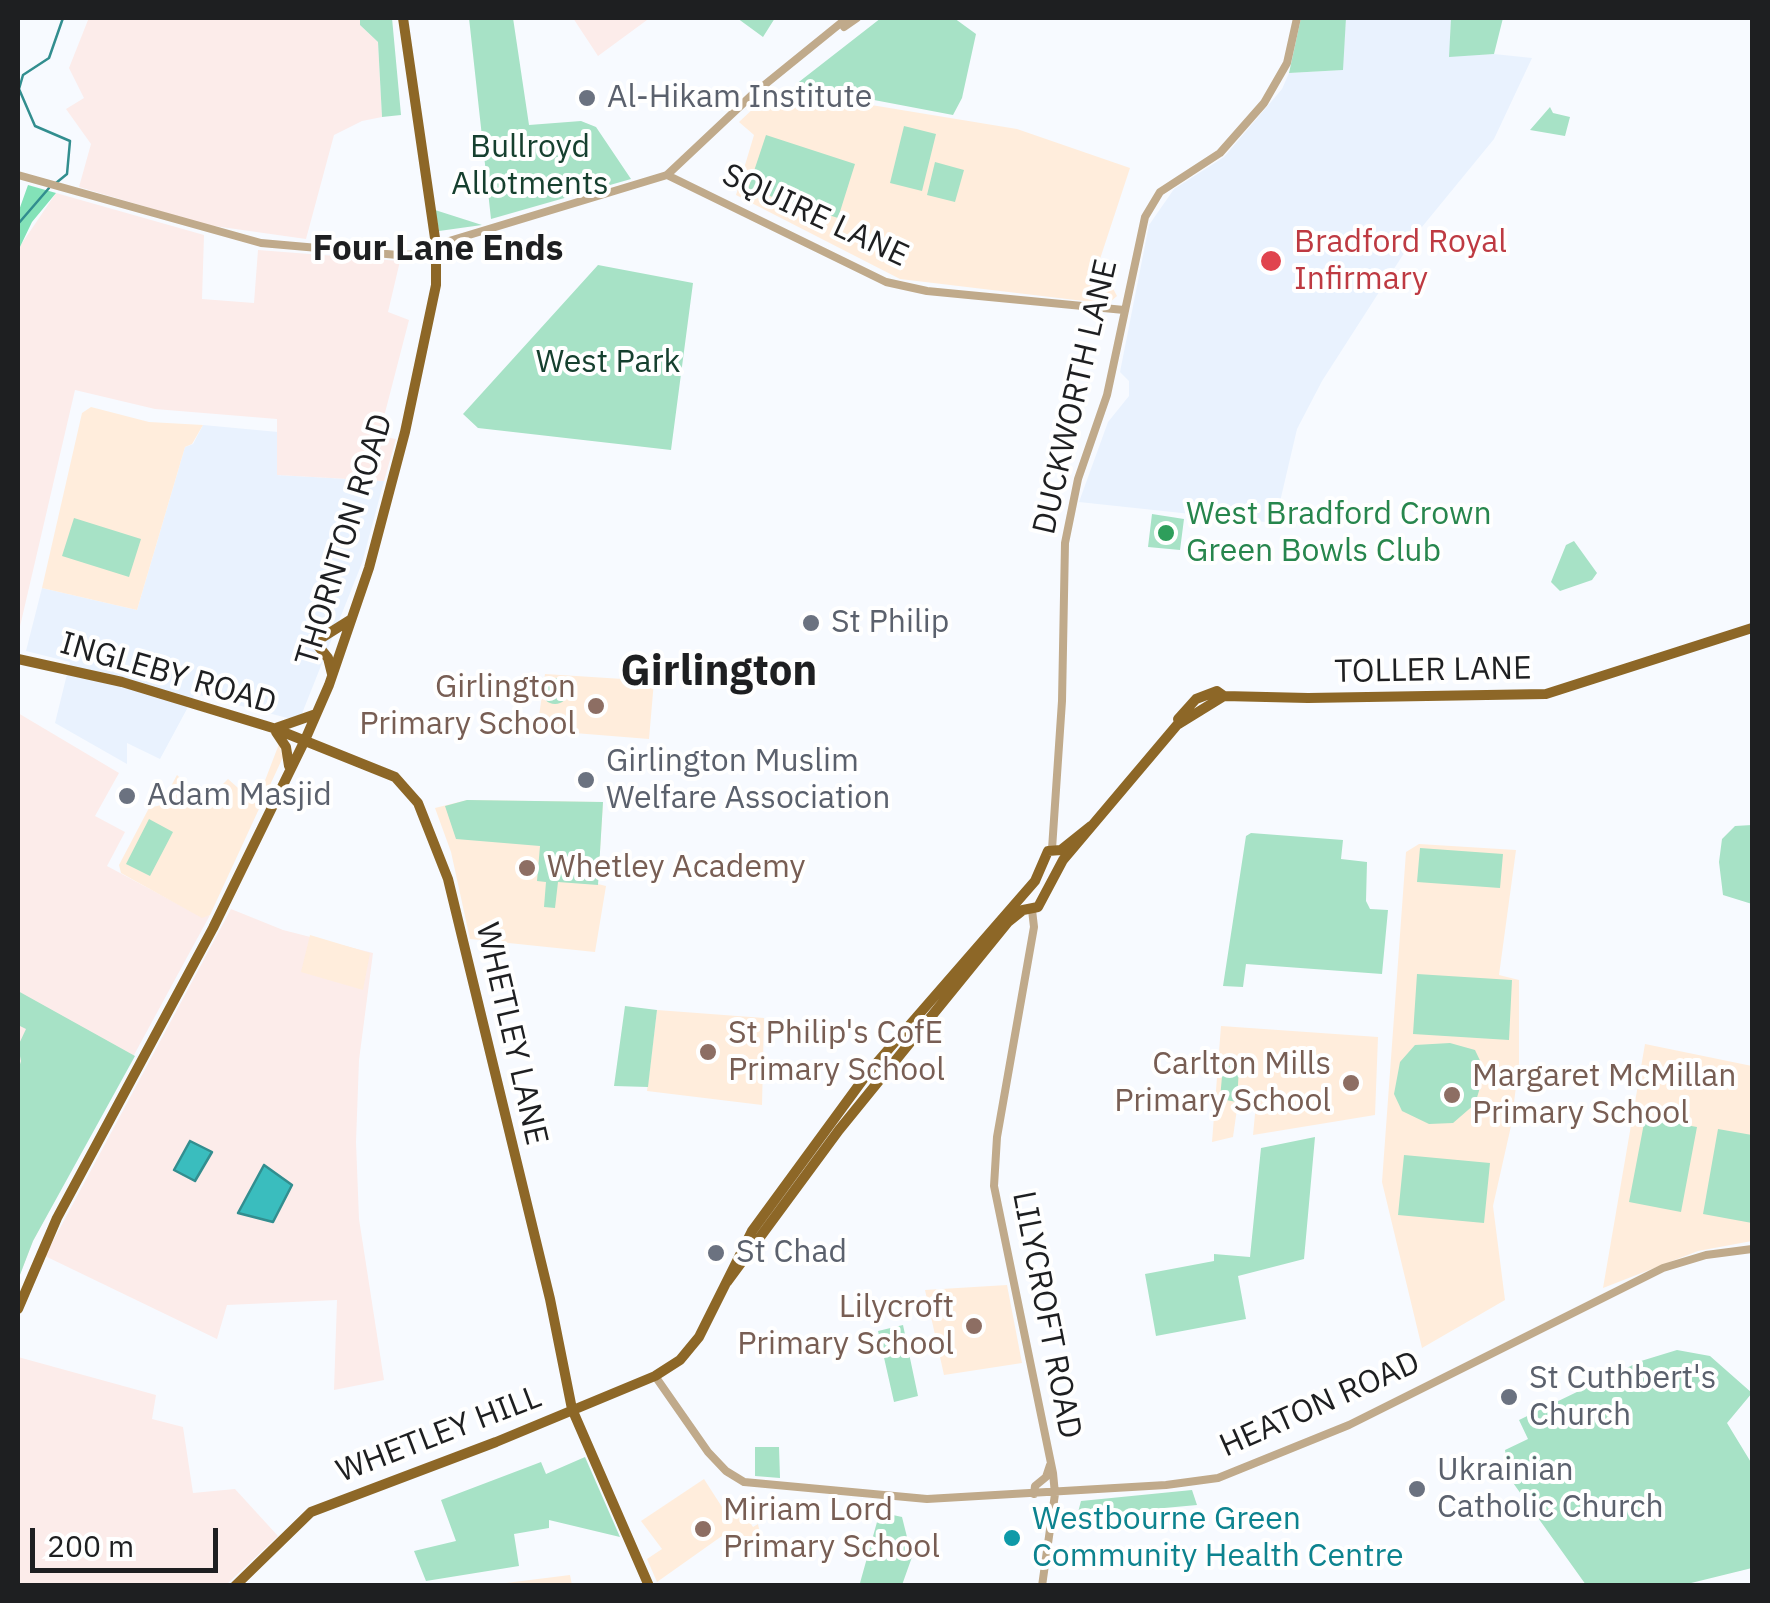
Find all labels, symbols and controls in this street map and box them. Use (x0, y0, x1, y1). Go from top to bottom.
place label: Al-Hikam Institute (607, 79, 872, 117)
marker: Al-Hikam Institute (576, 87, 598, 109)
park label: Bullroyd Allotments (451, 129, 609, 204)
street label: SQUIRE LANE (716, 156, 914, 276)
place label: Bradford Royal Infirmary (1294, 224, 1507, 299)
district label: Four Lane Ends (313, 229, 563, 271)
marker: Bradford Royal Infirmary (1258, 248, 1284, 274)
street label: DUCKWORTH LANE (1026, 256, 1126, 538)
park label: West Park (536, 344, 680, 382)
street label: THORNTON ROAD (288, 409, 402, 671)
place label: West Bradford Crown Green Bowls Club (1186, 496, 1492, 571)
marker: West Bradford Crown Green Bowls Club (1155, 522, 1177, 544)
place label: St Philip (831, 604, 949, 642)
marker: St Philip (800, 612, 822, 634)
street label: INGLEBY ROAD (55, 625, 281, 723)
district label: Girlington (621, 648, 817, 698)
street label: TOLLER LANE (1334, 650, 1532, 692)
place label: Girlington Primary School (359, 669, 576, 744)
marker: Girlington Primary School (585, 695, 607, 717)
place label: Girlington Muslim Welfare Association (606, 743, 890, 818)
marker: Girlington Muslim Welfare Association (575, 769, 597, 791)
place label: Adam Masjid (147, 777, 332, 815)
marker: Adam Masjid (116, 785, 138, 807)
place label: Whetley Academy (547, 849, 806, 887)
marker: Whetley Academy (516, 857, 538, 879)
street label: WHETLEY LANE (467, 919, 555, 1149)
place label: St Philip's CofE Primary School (728, 1015, 945, 1090)
marker: St Philip's CofE Primary School (697, 1041, 719, 1063)
place label: Carlton Mills Primary School (1114, 1046, 1331, 1121)
place label: Margaret McMillan Primary School (1472, 1058, 1736, 1133)
marker: Carlton Mills Primary School (1340, 1072, 1362, 1094)
marker: Margaret McMillan Primary School (1441, 1084, 1463, 1106)
street label: LILYCROFT ROAD (1003, 1188, 1089, 1442)
place label: St Chad (736, 1234, 847, 1272)
marker: St Chad (705, 1242, 727, 1264)
place label: Lilycroft Primary School (737, 1289, 954, 1364)
marker: Lilycroft Primary School (963, 1315, 985, 1337)
street label: HEATON ROAD (1214, 1344, 1426, 1466)
place label: St Cuthbert's Church (1529, 1360, 1716, 1435)
street label: WHETLEY HILL (331, 1378, 547, 1492)
marker: St Cuthbert's Church (1498, 1386, 1520, 1408)
place label: Ukrainian Catholic Church (1437, 1452, 1664, 1527)
marker: Ukrainian Catholic Church (1406, 1478, 1428, 1500)
place label: Miriam Lord Primary School (723, 1492, 940, 1567)
place label: Westbourne Green Community Health Centre (1032, 1501, 1404, 1576)
scale bar (35, 1508, 222, 1570)
marker: Miriam Lord Primary School (692, 1518, 714, 1540)
text: 200 m (47, 1526, 134, 1565)
marker: Westbourne Green Community Health Centre (1001, 1527, 1023, 1549)

